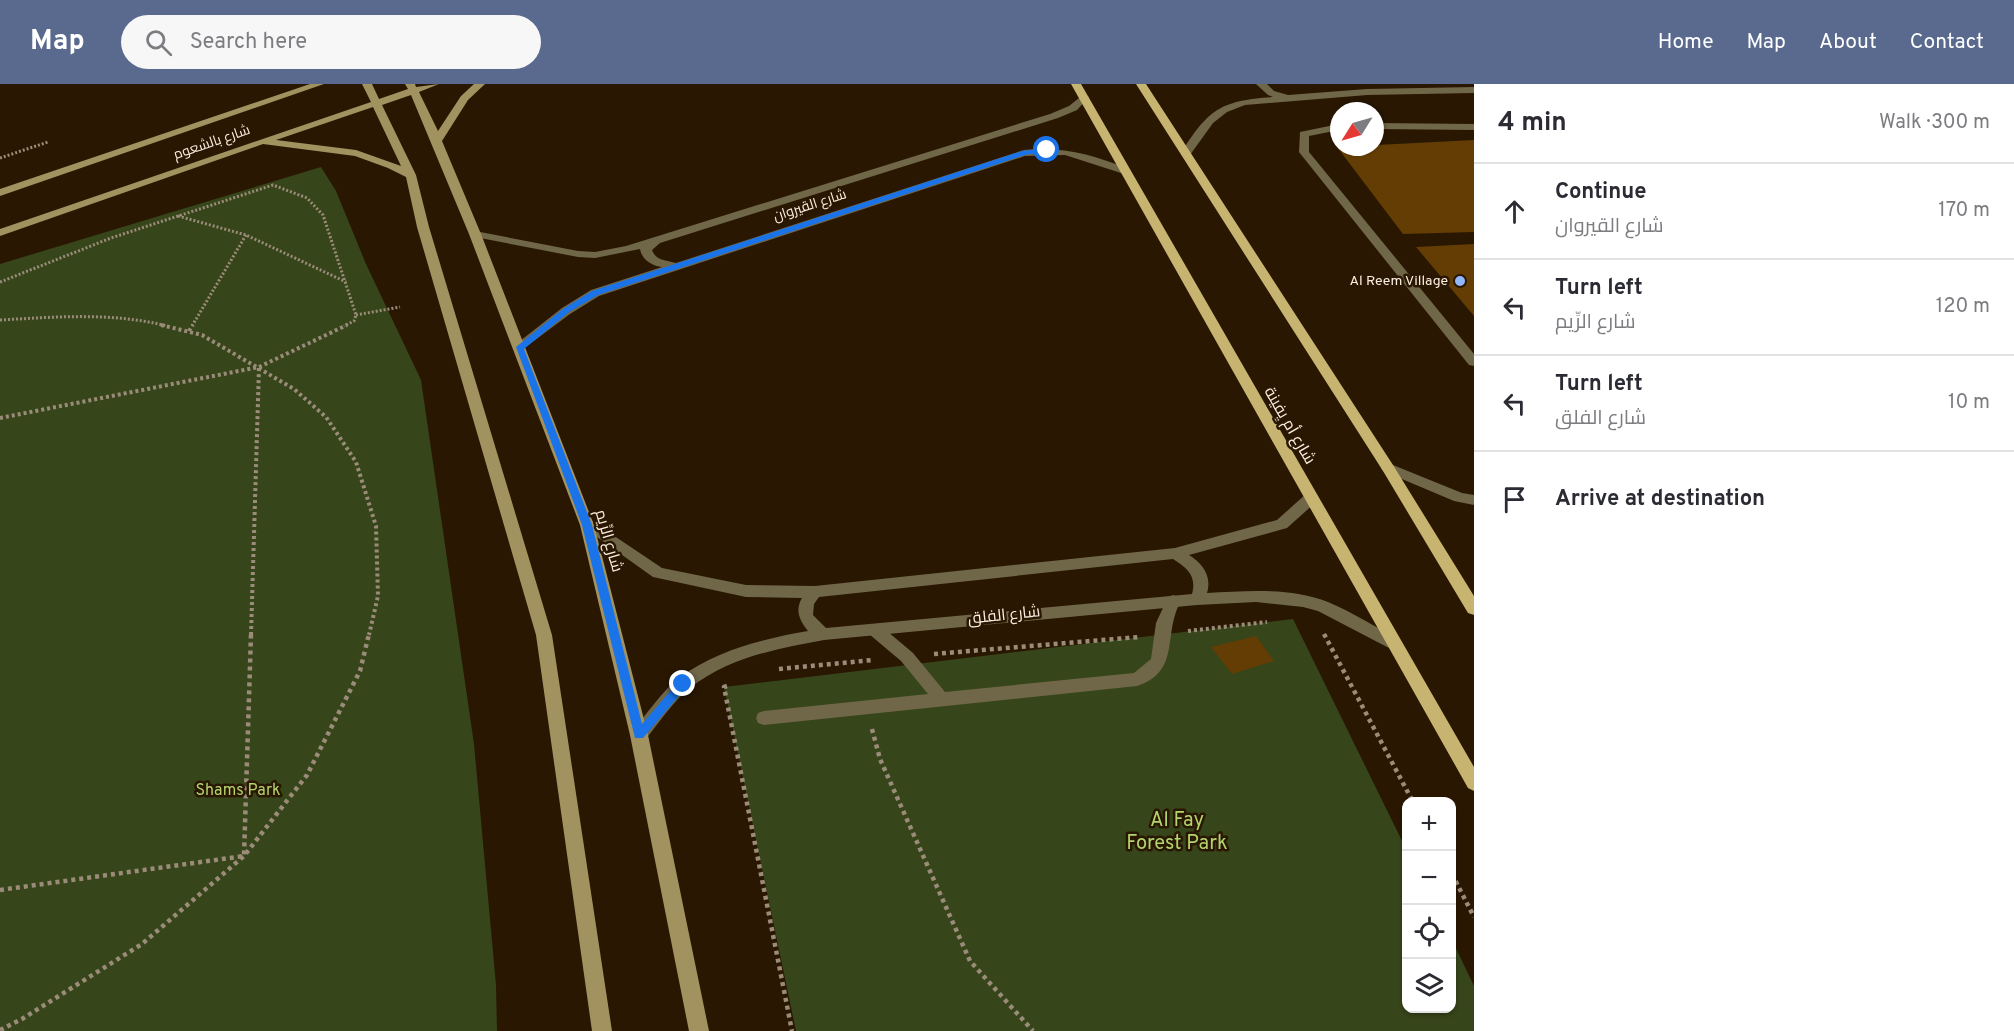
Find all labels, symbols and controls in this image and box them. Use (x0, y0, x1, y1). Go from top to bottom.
search box (121, 15, 541, 69)
text: Map (30, 24, 85, 60)
icon: search (142, 26, 175, 59)
text: Search here (190, 29, 307, 56)
text: Home (1658, 29, 1714, 56)
text: Map (1747, 29, 1786, 56)
text: About (1819, 29, 1877, 56)
text: Contact (1910, 29, 1984, 56)
north arrow (1330, 102, 1384, 156)
text: 4 min (1498, 107, 1567, 140)
text: Walk · 300 m (1879, 110, 1990, 136)
street label: شارع بالشعوم (171, 122, 253, 164)
route start (1033, 136, 1059, 162)
text: Continue (1555, 179, 1646, 206)
street label: شارع القيروان (771, 186, 849, 226)
icon: ahead (1498, 195, 1531, 228)
text: 170 m (1938, 198, 1990, 224)
text: شارع القيروان (1555, 214, 1664, 240)
place label: Al Reem Village (1350, 273, 1448, 290)
marker: Al Reem Village (1453, 274, 1467, 288)
text: Turn left (1555, 275, 1643, 302)
icon: left (1498, 291, 1531, 324)
text: 120 m (1936, 294, 1990, 320)
text: شارع الرِّيم (1555, 310, 1635, 336)
text: Turn left (1555, 371, 1643, 398)
street label: شارع أم يِفينة (1259, 383, 1320, 468)
icon: left (1498, 387, 1531, 420)
text: 10 m (1948, 390, 1990, 416)
text: شارع الفلق (1555, 406, 1646, 432)
icon: arrive (1498, 483, 1531, 516)
text: Arrive at destination (1555, 486, 1765, 513)
street label: شارع الرِّيم (590, 507, 626, 575)
street label: شارع الفلق (967, 602, 1041, 630)
route end (669, 670, 695, 696)
park label: Shams Park (195, 781, 281, 801)
map controls (1402, 797, 1456, 1013)
button: + (1402, 797, 1456, 851)
park label: Al Fay Forest Park (1126, 808, 1228, 857)
button: − (1402, 851, 1456, 905)
button: locate (1402, 905, 1456, 959)
button: layers (1402, 959, 1456, 1013)

